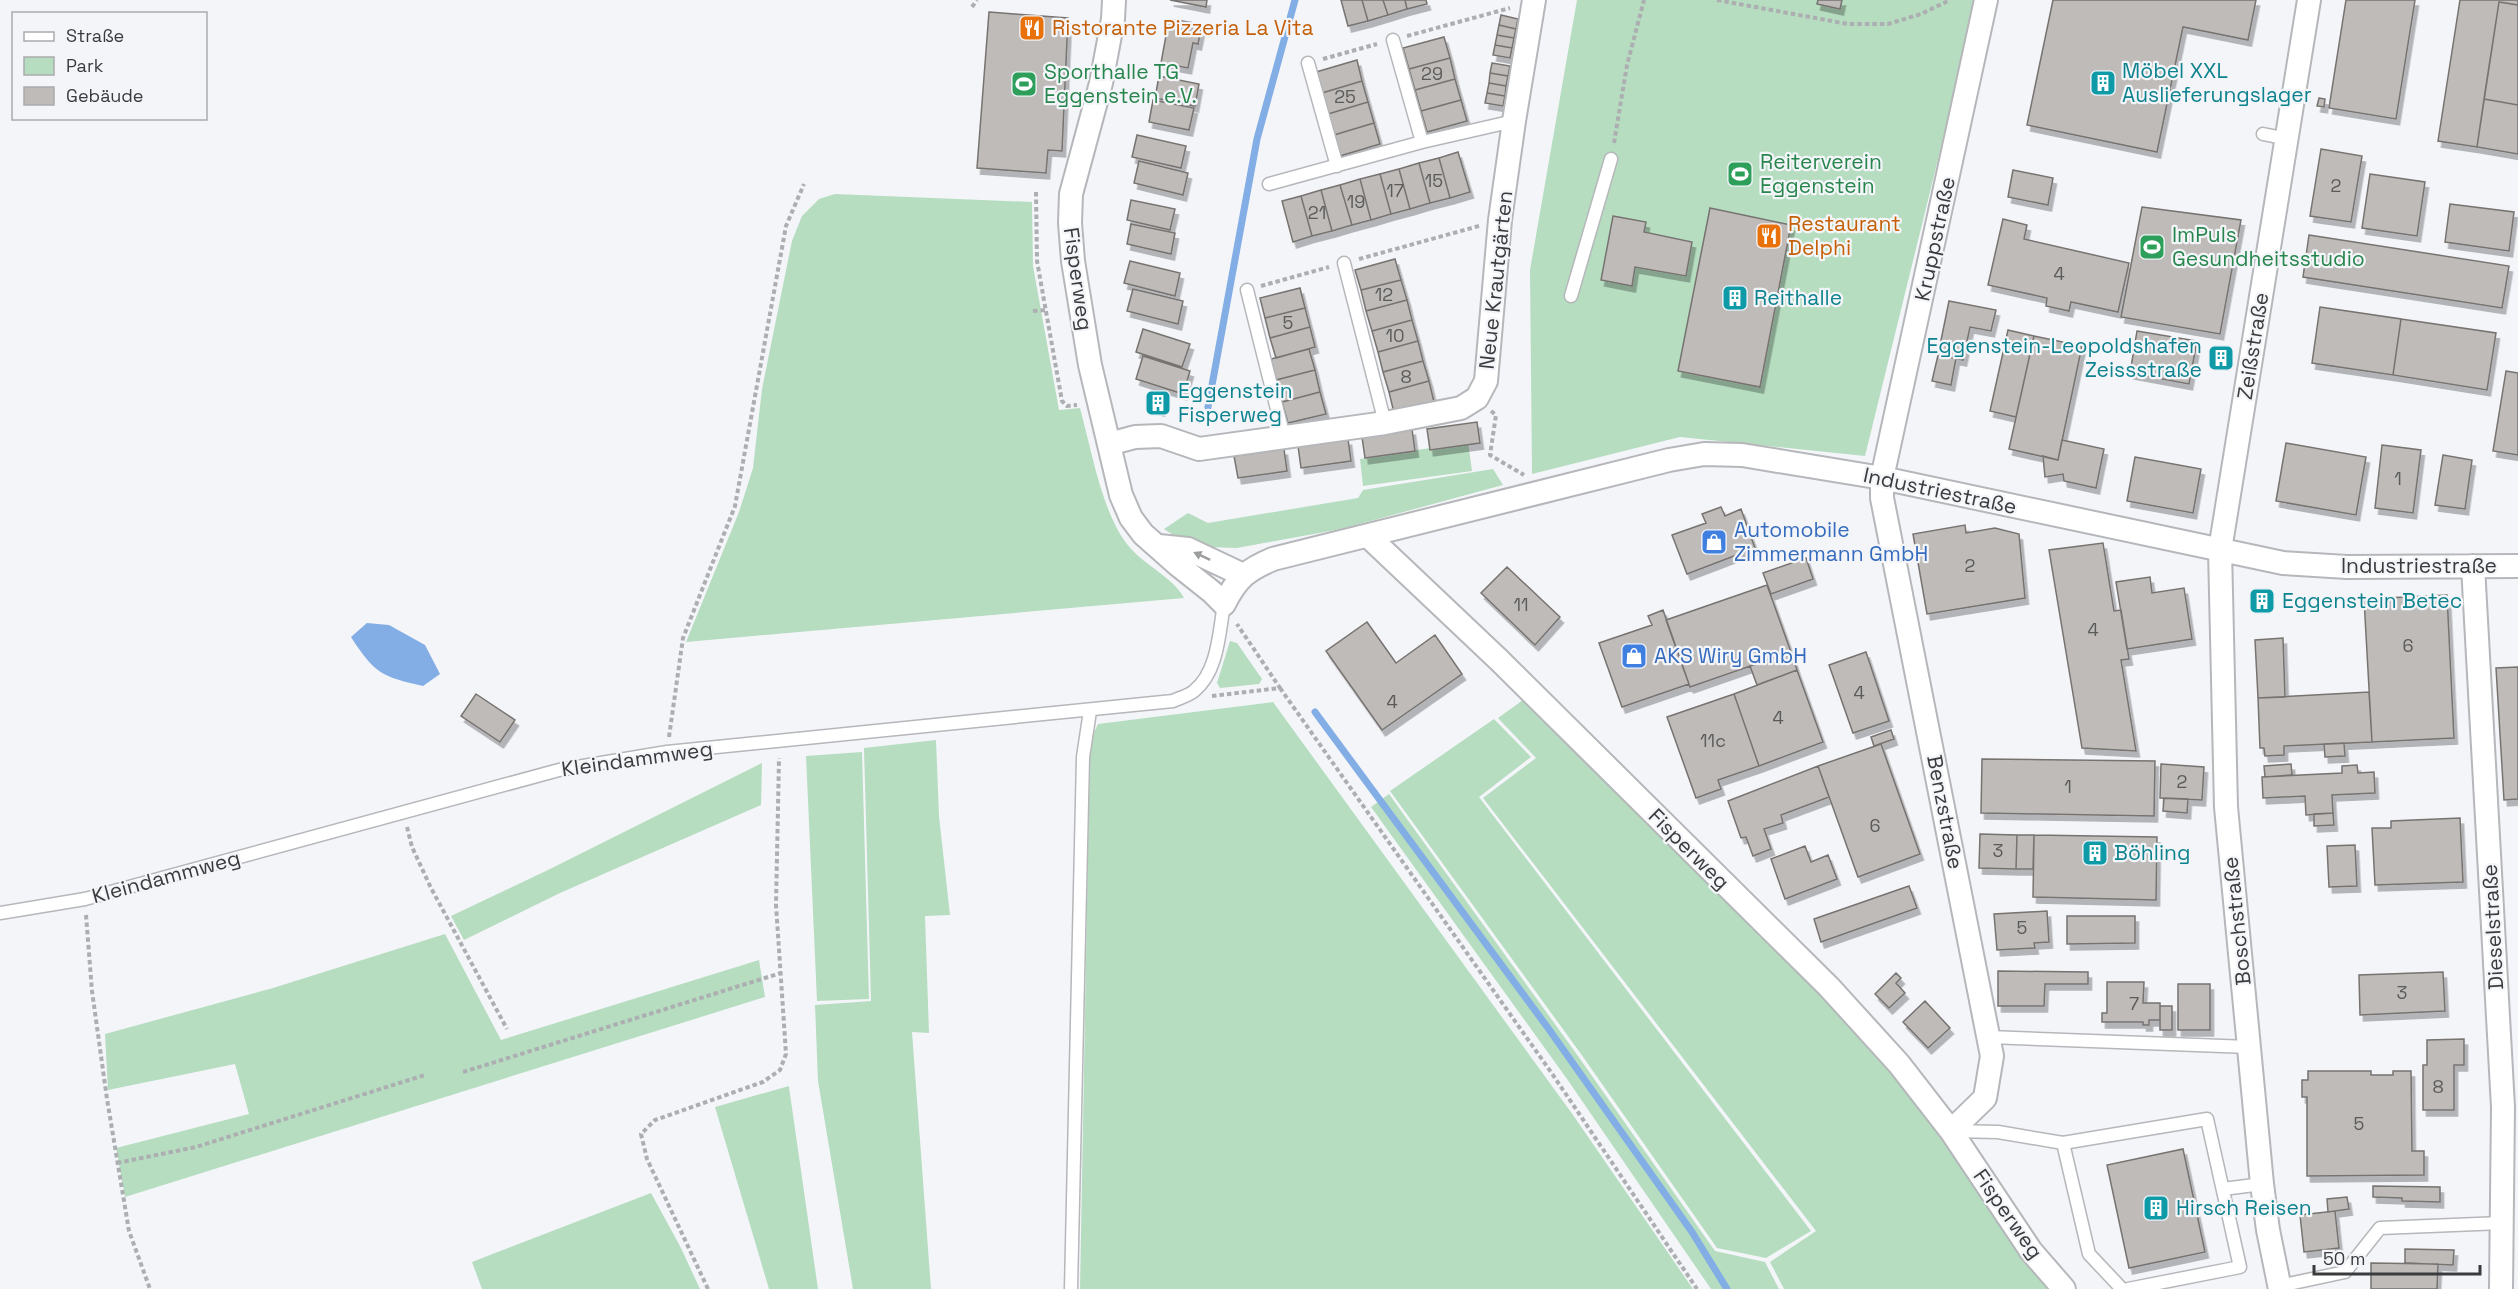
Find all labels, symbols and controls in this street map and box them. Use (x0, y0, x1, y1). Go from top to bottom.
legend (12, 12, 207, 120)
restaurant icon: Ristorante Pizzeria La Vita (1017, 13, 1047, 43)
place label: Ristorante Pizzeria La Vita (1052, 14, 1314, 41)
text: Straße (66, 24, 124, 47)
text: Park (66, 54, 104, 77)
place label: Möbel XXL Auslieferungslager (2122, 57, 2312, 108)
place label: Sporthalle TG Eggenstein e.V. (1044, 58, 1197, 109)
house number: 29 (1421, 62, 1443, 85)
building icon: Möbel XXL Auslieferungslager (2088, 68, 2118, 98)
sports icon: Sporthalle TG Eggenstein e.V. (1009, 69, 1039, 99)
text: Gebäude (66, 84, 144, 107)
house number: 25 (1334, 85, 1356, 108)
place label: Reiterverein Eggenstein (1760, 148, 1882, 199)
sports icon: Reiterverein Eggenstein (1725, 159, 1755, 189)
house number: 15 (1425, 169, 1443, 192)
street label: Kruppstraße (1908, 174, 1961, 304)
house number: 2 (2331, 174, 2341, 197)
house number: 17 (1386, 179, 1404, 202)
street label: Neue Krautgärten (1473, 189, 1518, 371)
house number: 19 (1347, 190, 1365, 213)
house number: 21 (1308, 201, 1326, 224)
place label: Restaurant Delphi (1788, 210, 1901, 261)
restaurant icon: Restaurant Delphi (1754, 221, 1784, 251)
place label: ImPuls Gesundheitsstudio (2172, 221, 2365, 272)
street label: Fisperweg (1058, 226, 1099, 332)
sports icon: ImPuls Gesundheitsstudio (2137, 232, 2167, 262)
house number: 4 (2053, 262, 2065, 285)
house number: 12 (1375, 283, 1393, 306)
building icon: Reithalle (1720, 283, 1750, 313)
place label: Reithalle (1754, 284, 1842, 311)
street label: Zeißstraße (2231, 290, 2274, 402)
house number: 5 (1283, 311, 1293, 334)
house number: 10 (1385, 324, 1405, 347)
place label: Eggenstein-Leopoldshafen Zeissstraße (1926, 332, 2202, 383)
building icon: Eggenstein-Leopoldshafen Zeissstraße (2206, 343, 2236, 373)
house number: 8 (1400, 365, 1412, 388)
place label: Eggenstein Fisperweg (1178, 377, 1293, 428)
building icon: Eggenstein Fisperweg (1143, 388, 1173, 418)
street label: Industriestraße (1861, 461, 2019, 520)
house number: 1 (2394, 467, 2402, 490)
place label: Automobile Zimmermann GmbH (1734, 516, 1928, 567)
shop icon: Automobile Zimmermann GmbH (1699, 527, 1729, 557)
one-way arrow (1194, 551, 1211, 560)
street label: Industriestraße (2341, 552, 2497, 579)
house number: 2 (1965, 554, 1975, 577)
building icon: Eggenstein Betec (2247, 586, 2277, 616)
place label: Eggenstein Betec (2282, 587, 2462, 614)
house number: 11 (1513, 593, 1529, 616)
house number: 4 (2087, 618, 2099, 641)
house number: 6 (2402, 634, 2414, 657)
shop icon: AKS Wiry GmbH (1619, 641, 1649, 671)
place label: AKS Wiry GmbH (1654, 642, 1807, 669)
house number: 4 (1853, 681, 1865, 704)
house number: 4 (1386, 690, 1398, 713)
house number: 4 (1772, 706, 1784, 729)
house number: 11c (1700, 729, 1726, 752)
street label: Kleindammweg (560, 735, 714, 782)
street label: Benzstraße (1921, 752, 1970, 871)
house number: 2 (2177, 770, 2187, 793)
house number: 1 (2064, 775, 2072, 798)
street label: Fisperweg (1643, 802, 1736, 895)
house number: 6 (1869, 814, 1881, 837)
building icon: Böhling (2080, 838, 2110, 868)
house number: 3 (1993, 839, 2003, 862)
place label: Böhling (2114, 839, 2190, 866)
street label: Kleindammweg (89, 844, 243, 909)
street label: Boschstraße (2216, 855, 2257, 987)
street label: Dieselstraße (2476, 863, 2509, 991)
house number: 5 (2017, 916, 2027, 939)
house number: 3 (2397, 981, 2407, 1004)
house number: 7 (2129, 992, 2139, 1015)
house number: 8 (2432, 1075, 2444, 1098)
house number: 5 (2354, 1112, 2364, 1135)
street label: Fisperweg (1968, 1163, 2049, 1264)
building icon: Hirsch Reisen (2141, 1193, 2171, 1223)
place label: Hirsch Reisen (2176, 1194, 2312, 1221)
scale bar (2314, 1238, 2480, 1276)
text: 50 m (2323, 1247, 2365, 1270)

